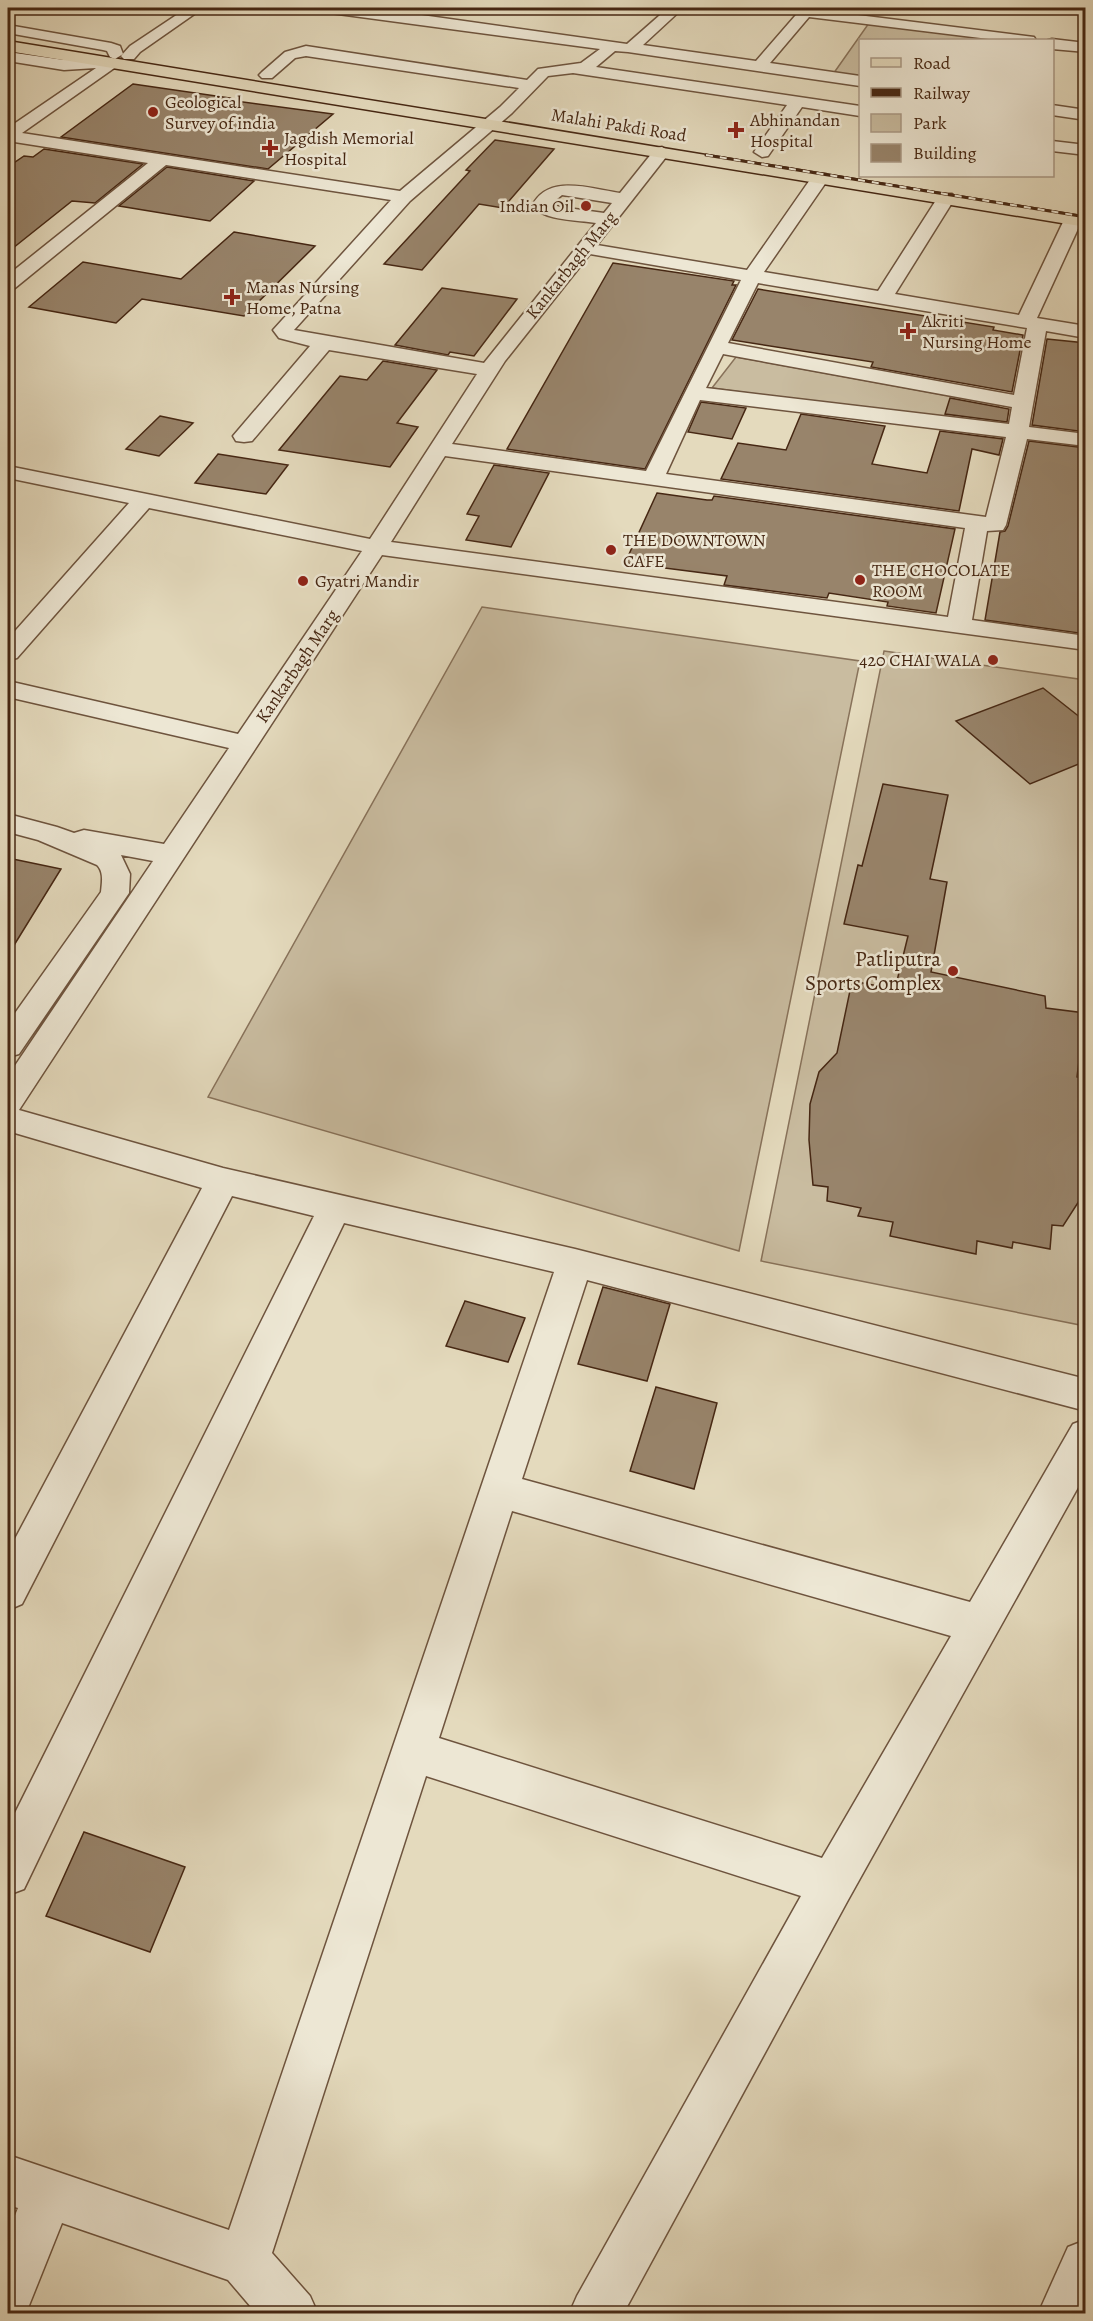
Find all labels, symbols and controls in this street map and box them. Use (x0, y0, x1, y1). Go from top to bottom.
legend (859, 39, 1054, 177)
text: Road (913, 51, 951, 75)
text: Railway (913, 81, 971, 105)
place label: Geological Survey of india (165, 90, 276, 135)
street label: Malahi Pakdi Road (550, 102, 689, 148)
marker: Geological Survey of india (146, 105, 160, 119)
place label: Abhinandan Hospital (749, 108, 840, 153)
text: Park (913, 111, 947, 135)
marker: Abhinandan Hospital (727, 121, 745, 139)
place label: Jagdish Memorial Hospital (284, 126, 414, 171)
marker: Jagdish Memorial Hospital (261, 139, 279, 157)
text: Building (913, 141, 977, 165)
place label: Indian Oil (499, 194, 575, 218)
marker: Indian Oil (579, 199, 593, 213)
street label: Kankarbagh Marg (520, 206, 622, 324)
place label: Manas Nursing Home, Patna (246, 275, 359, 320)
marker: Manas Nursing Home, Patna (223, 288, 241, 306)
place label: Akriti Nursing Home (921, 309, 1032, 354)
marker: Akriti Nursing Home (899, 322, 917, 340)
place label: THE DOWNTOWN CAFE (623, 528, 766, 573)
marker: THE DOWNTOWN CAFE (604, 543, 618, 557)
place label: THE CHOCOLATE ROOM (872, 558, 1011, 603)
place label: Gyatri Mandir (315, 569, 419, 593)
marker: THE CHOCOLATE ROOM (853, 573, 867, 587)
marker: Gyatri Mandir (296, 574, 310, 588)
street label: Kankarbagh Marg (250, 604, 344, 728)
place label: 420 CHAI WALA (859, 648, 981, 672)
marker: 420 CHAI WALA (986, 653, 1000, 667)
place label: Patliputra Sports Complex (805, 945, 941, 997)
marker: Patliputra Sports Complex (946, 964, 960, 978)

